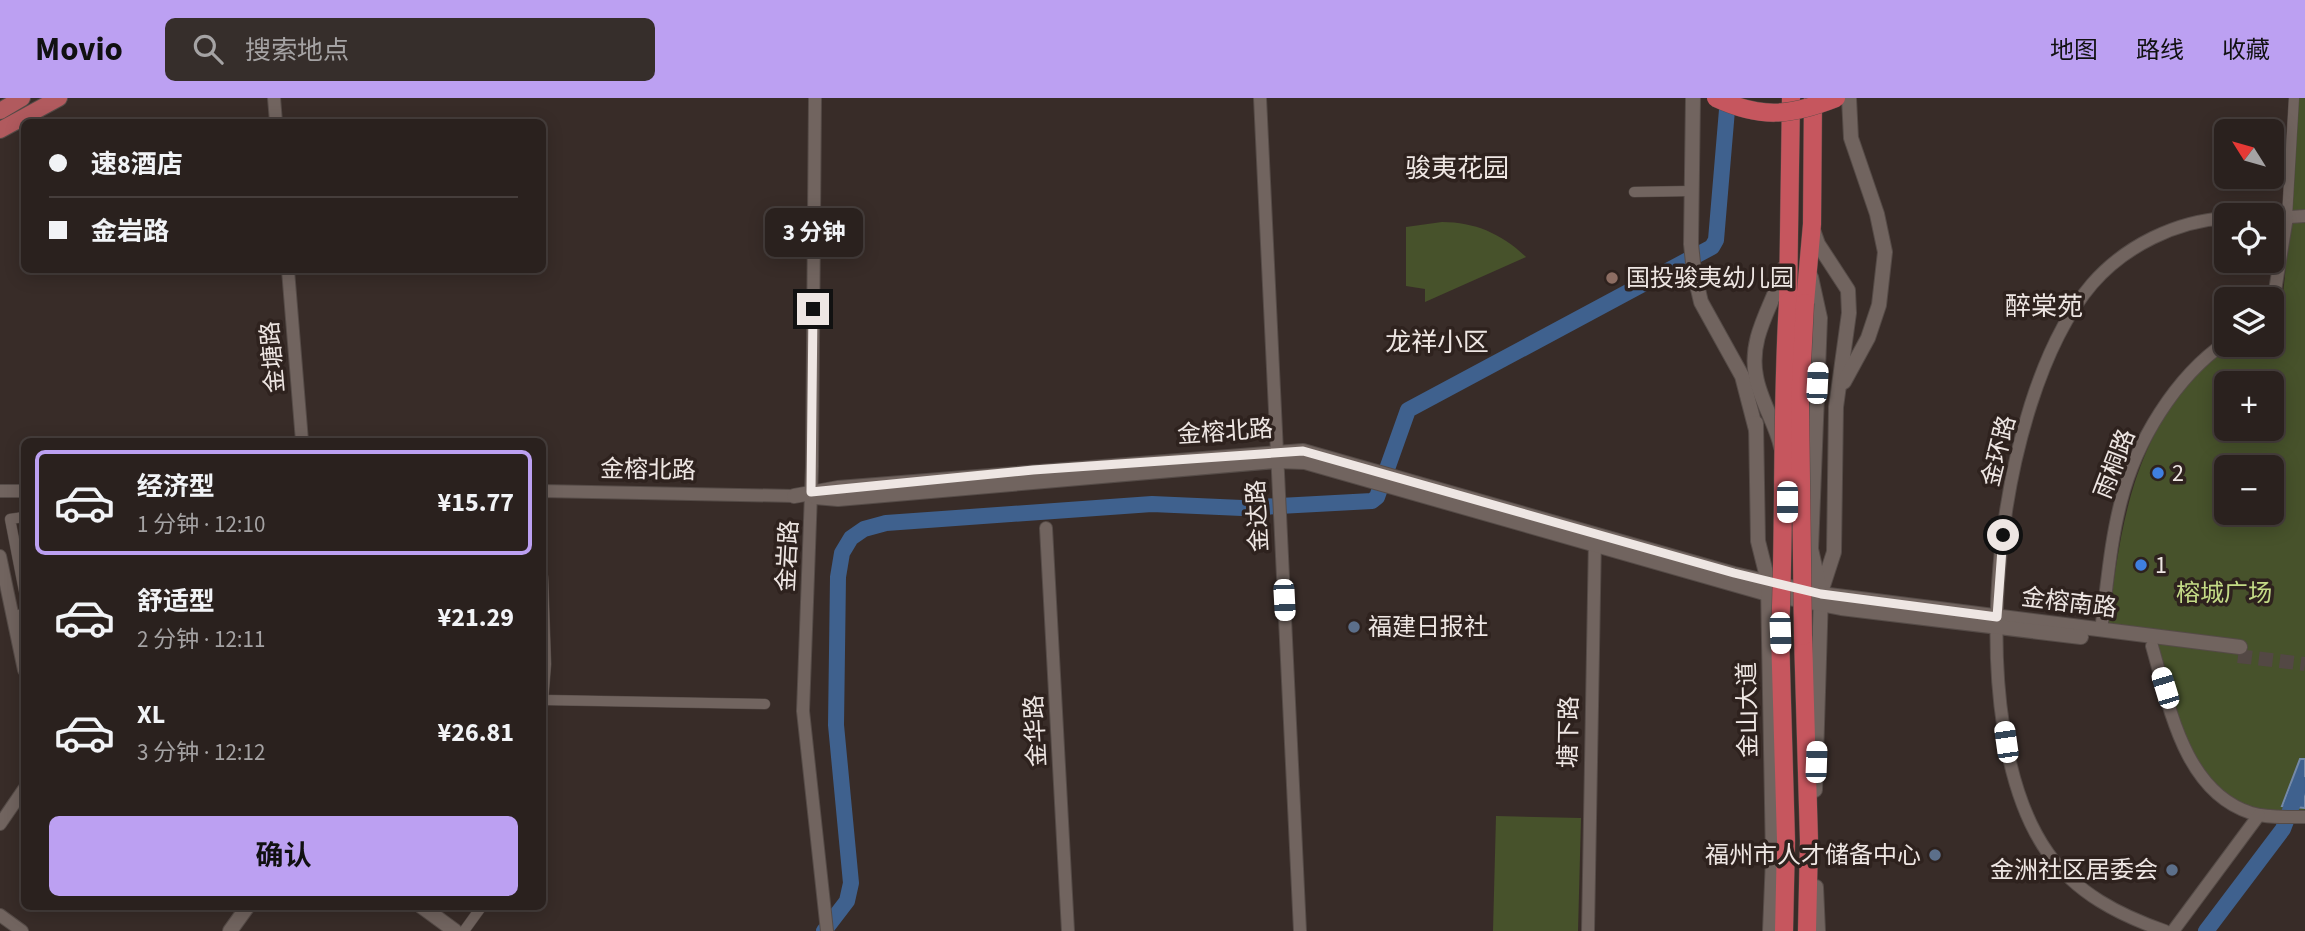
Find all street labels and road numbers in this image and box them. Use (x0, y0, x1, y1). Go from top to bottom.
street label: 金塘路 (252, 320, 294, 394)
street label: 金榕北路 (1176, 411, 1274, 453)
street label: 金环路 (1973, 412, 2025, 490)
street label: 雨桐路 (2086, 424, 2144, 504)
street label: 金榕北路 (600, 452, 696, 488)
street label: 金达路 (1239, 479, 1277, 553)
street label: 金岩路 (769, 519, 807, 593)
street label: 金榕南路 (2019, 580, 2119, 626)
street label: 金山大道 (1730, 662, 1766, 758)
street label: 金华路 (1017, 694, 1055, 768)
street label: 塘下路 (1551, 696, 1587, 768)

